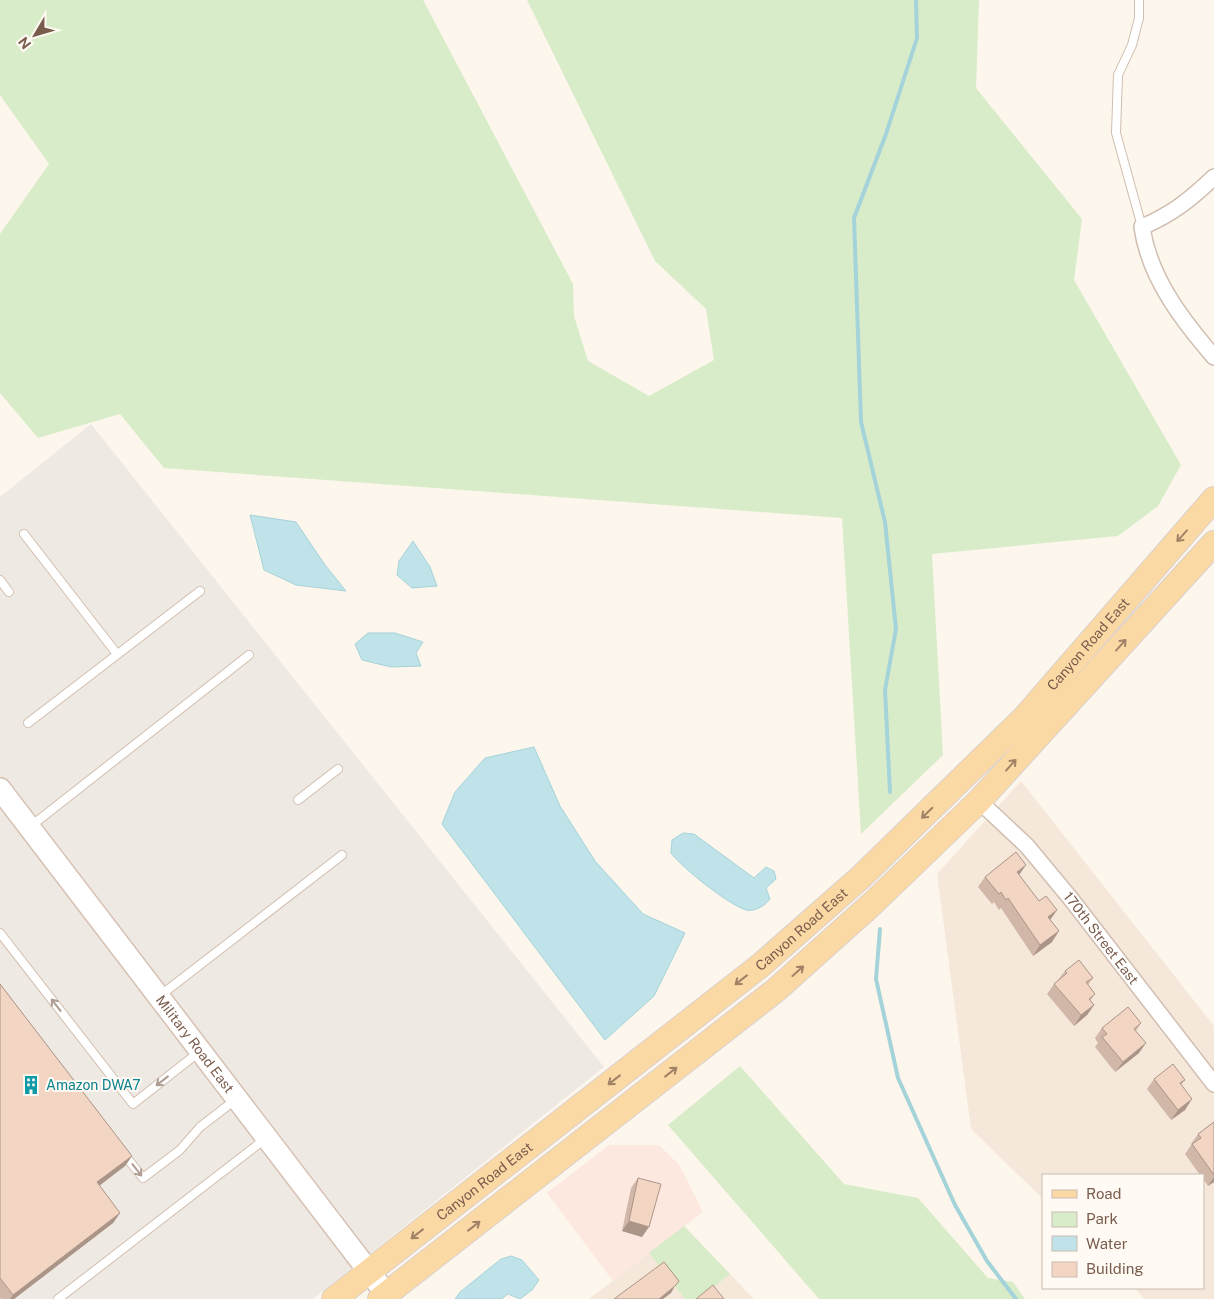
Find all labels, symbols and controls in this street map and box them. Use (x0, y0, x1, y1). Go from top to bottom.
north arrow (10, 10, 60, 60)
text: N (15, 34, 34, 52)
one-way arrow (1176, 529, 1188, 542)
street label: Canyon Road East (1044, 594, 1133, 694)
one-way arrow (1115, 638, 1127, 651)
one-way arrow (1006, 758, 1017, 771)
one-way arrow (922, 806, 934, 818)
street label: Canyon Road East (752, 885, 851, 974)
street label: 170th Street East (1060, 889, 1142, 987)
one-way arrow (791, 965, 804, 976)
one-way arrow (735, 974, 748, 985)
street label: Military Road East (153, 992, 237, 1096)
one-way arrow (51, 998, 61, 1012)
one-way arrow (664, 1067, 678, 1077)
building icon: Amazon DWA7 (20, 1074, 42, 1096)
one-way arrow (607, 1074, 620, 1085)
one-way arrow (156, 1075, 169, 1086)
place label: Amazon DWA7 (46, 1077, 141, 1093)
street label: Canyon Road East (433, 1139, 536, 1224)
one-way arrow (131, 1164, 142, 1177)
legend (1042, 1174, 1204, 1289)
text: Road (1086, 1185, 1122, 1202)
text: Park (1086, 1210, 1118, 1227)
one-way arrow (467, 1221, 481, 1231)
one-way arrow (410, 1229, 424, 1239)
text: Water (1086, 1235, 1128, 1252)
text: Building (1086, 1260, 1144, 1277)

